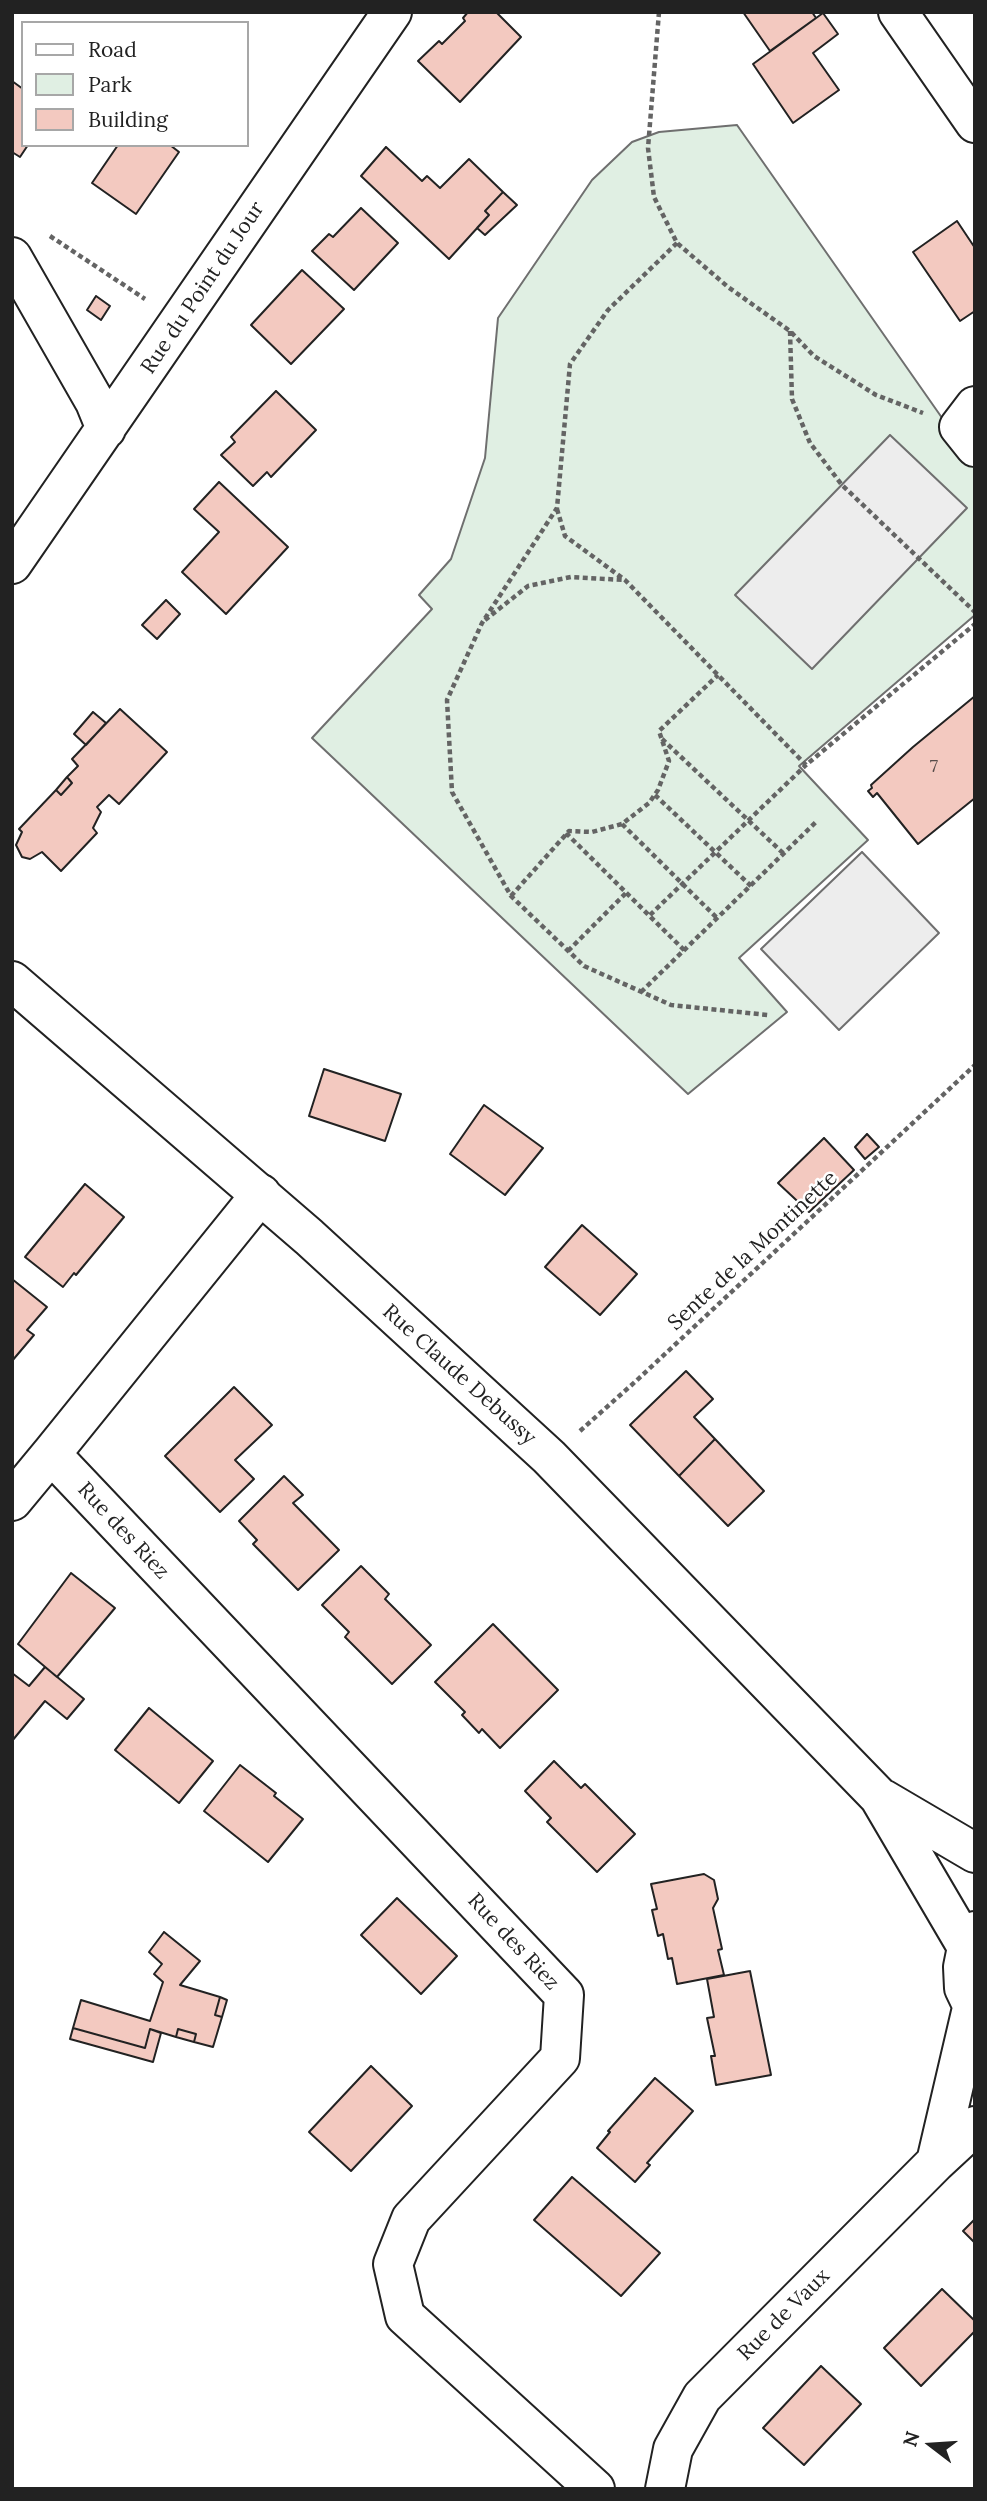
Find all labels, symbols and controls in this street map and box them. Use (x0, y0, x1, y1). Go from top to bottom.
legend (21, 21, 248, 147)
text: Road (88, 36, 137, 63)
text: Park (88, 71, 132, 98)
text: Building (88, 106, 168, 133)
street label: Rue du Point du Jour (136, 197, 270, 379)
house number: 7 (930, 756, 938, 778)
street label: Sente de la Montinette (663, 1166, 843, 1336)
street label: Rue Claude Debussy (377, 1299, 541, 1451)
street label: Rue des Riez (72, 1477, 174, 1585)
street label: Rue des Riez (462, 1888, 564, 1996)
street label: Rue de Vaux (733, 2264, 835, 2366)
north arrow (896, 2410, 966, 2480)
text: N (897, 2428, 925, 2449)

